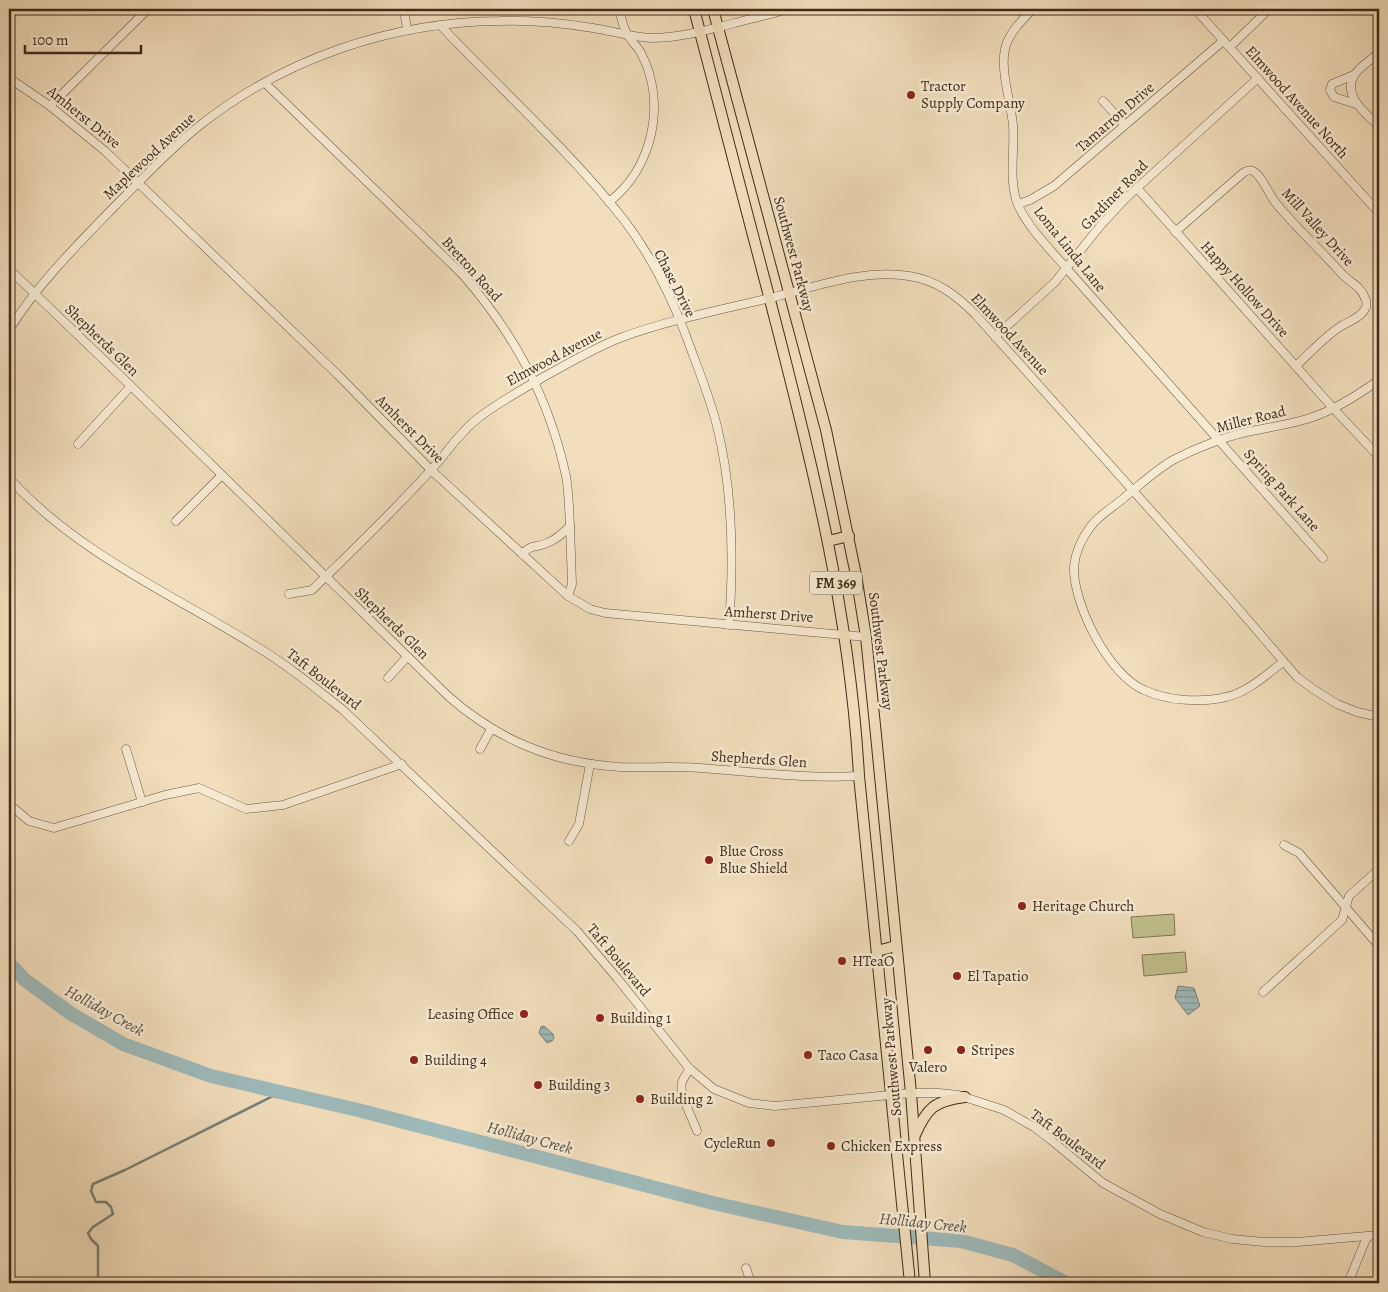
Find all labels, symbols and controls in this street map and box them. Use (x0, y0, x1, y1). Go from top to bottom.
scale bar (25, 22, 141, 54)
text: 100 m (32, 30, 69, 50)
street label: Elmwood Avenue North (1241, 41, 1353, 163)
place label: Tractor Supply Company (921, 76, 1025, 113)
street label: Tamarron Drive (1072, 77, 1159, 157)
street label: Amherst Drive (42, 81, 125, 153)
marker: Tractor Supply Company (905, 89, 917, 101)
street label: Maplewood Avenue (99, 108, 199, 204)
street label: Gardiner Road (1076, 155, 1153, 234)
street label: Mill Valley Drive (1277, 183, 1359, 271)
street label: Southwest Parkway (769, 194, 819, 314)
street label: Loma Linda Lane (1029, 202, 1111, 296)
street label: Bretton Road (437, 232, 507, 306)
street label: Happy Hollow Drive (1196, 236, 1294, 342)
street label: Chase Drive (649, 246, 701, 321)
street label: Elmwood Avenue (967, 289, 1054, 380)
street label: Shepherds Glen (60, 299, 144, 381)
street label: Elmwood Avenue (503, 323, 606, 391)
street label: Amherst Drive (371, 390, 449, 468)
street label: Miller Road (1214, 401, 1289, 437)
street label: Spring Park Lane (1239, 444, 1325, 536)
road number: FM 369 (810, 572, 862, 594)
street label: Shepherds Glen (350, 582, 434, 664)
street label: Southwest Parkway (864, 591, 898, 711)
street label: Amherst Drive (723, 601, 814, 627)
street label: Taft Boulevard (283, 644, 366, 715)
street label: Shepherds Glen (710, 746, 808, 772)
place label: Blue Cross Blue Shield (719, 841, 789, 878)
marker: Blue Cross Blue Shield (703, 854, 715, 866)
place label: Heritage Church (1032, 896, 1134, 916)
marker: Heritage Church (1016, 900, 1028, 912)
street label: Taft Boulevard (583, 919, 656, 1001)
place label: HTeaO (852, 951, 894, 971)
marker: HTeaO (836, 955, 848, 967)
place label: El Tapatio (967, 966, 1029, 986)
marker: El Tapatio (951, 970, 963, 982)
water label: Holliday Creek (61, 980, 148, 1042)
street label: Southwest Parkway (876, 997, 906, 1117)
place label: Leasing Office (427, 1004, 514, 1024)
marker: Leasing Office (518, 1008, 530, 1020)
place label: Building 1 (610, 1008, 671, 1028)
marker: Building 1 (594, 1012, 606, 1024)
place label: Stripes (971, 1040, 1015, 1060)
marker: Valero (922, 1044, 934, 1056)
marker: Stripes (955, 1044, 967, 1056)
place label: Taco Casa (818, 1045, 878, 1065)
marker: Taco Casa (802, 1049, 814, 1061)
place label: Building 4 (424, 1050, 487, 1070)
marker: Building 4 (408, 1054, 420, 1066)
place label: Valero (908, 1057, 947, 1077)
place label: Building 3 (548, 1075, 610, 1095)
marker: Building 3 (532, 1079, 544, 1091)
place label: Building 2 (650, 1089, 713, 1109)
marker: Building 2 (634, 1093, 646, 1105)
street label: Taft Boulevard (1026, 1104, 1110, 1174)
water label: Holliday Creek (485, 1116, 575, 1160)
place label: CycleRun (704, 1133, 761, 1153)
place label: Chicken Express (841, 1136, 942, 1156)
marker: CycleRun (765, 1137, 777, 1149)
marker: Chicken Express (825, 1140, 837, 1152)
water label: Holliday Creek (878, 1207, 968, 1239)

